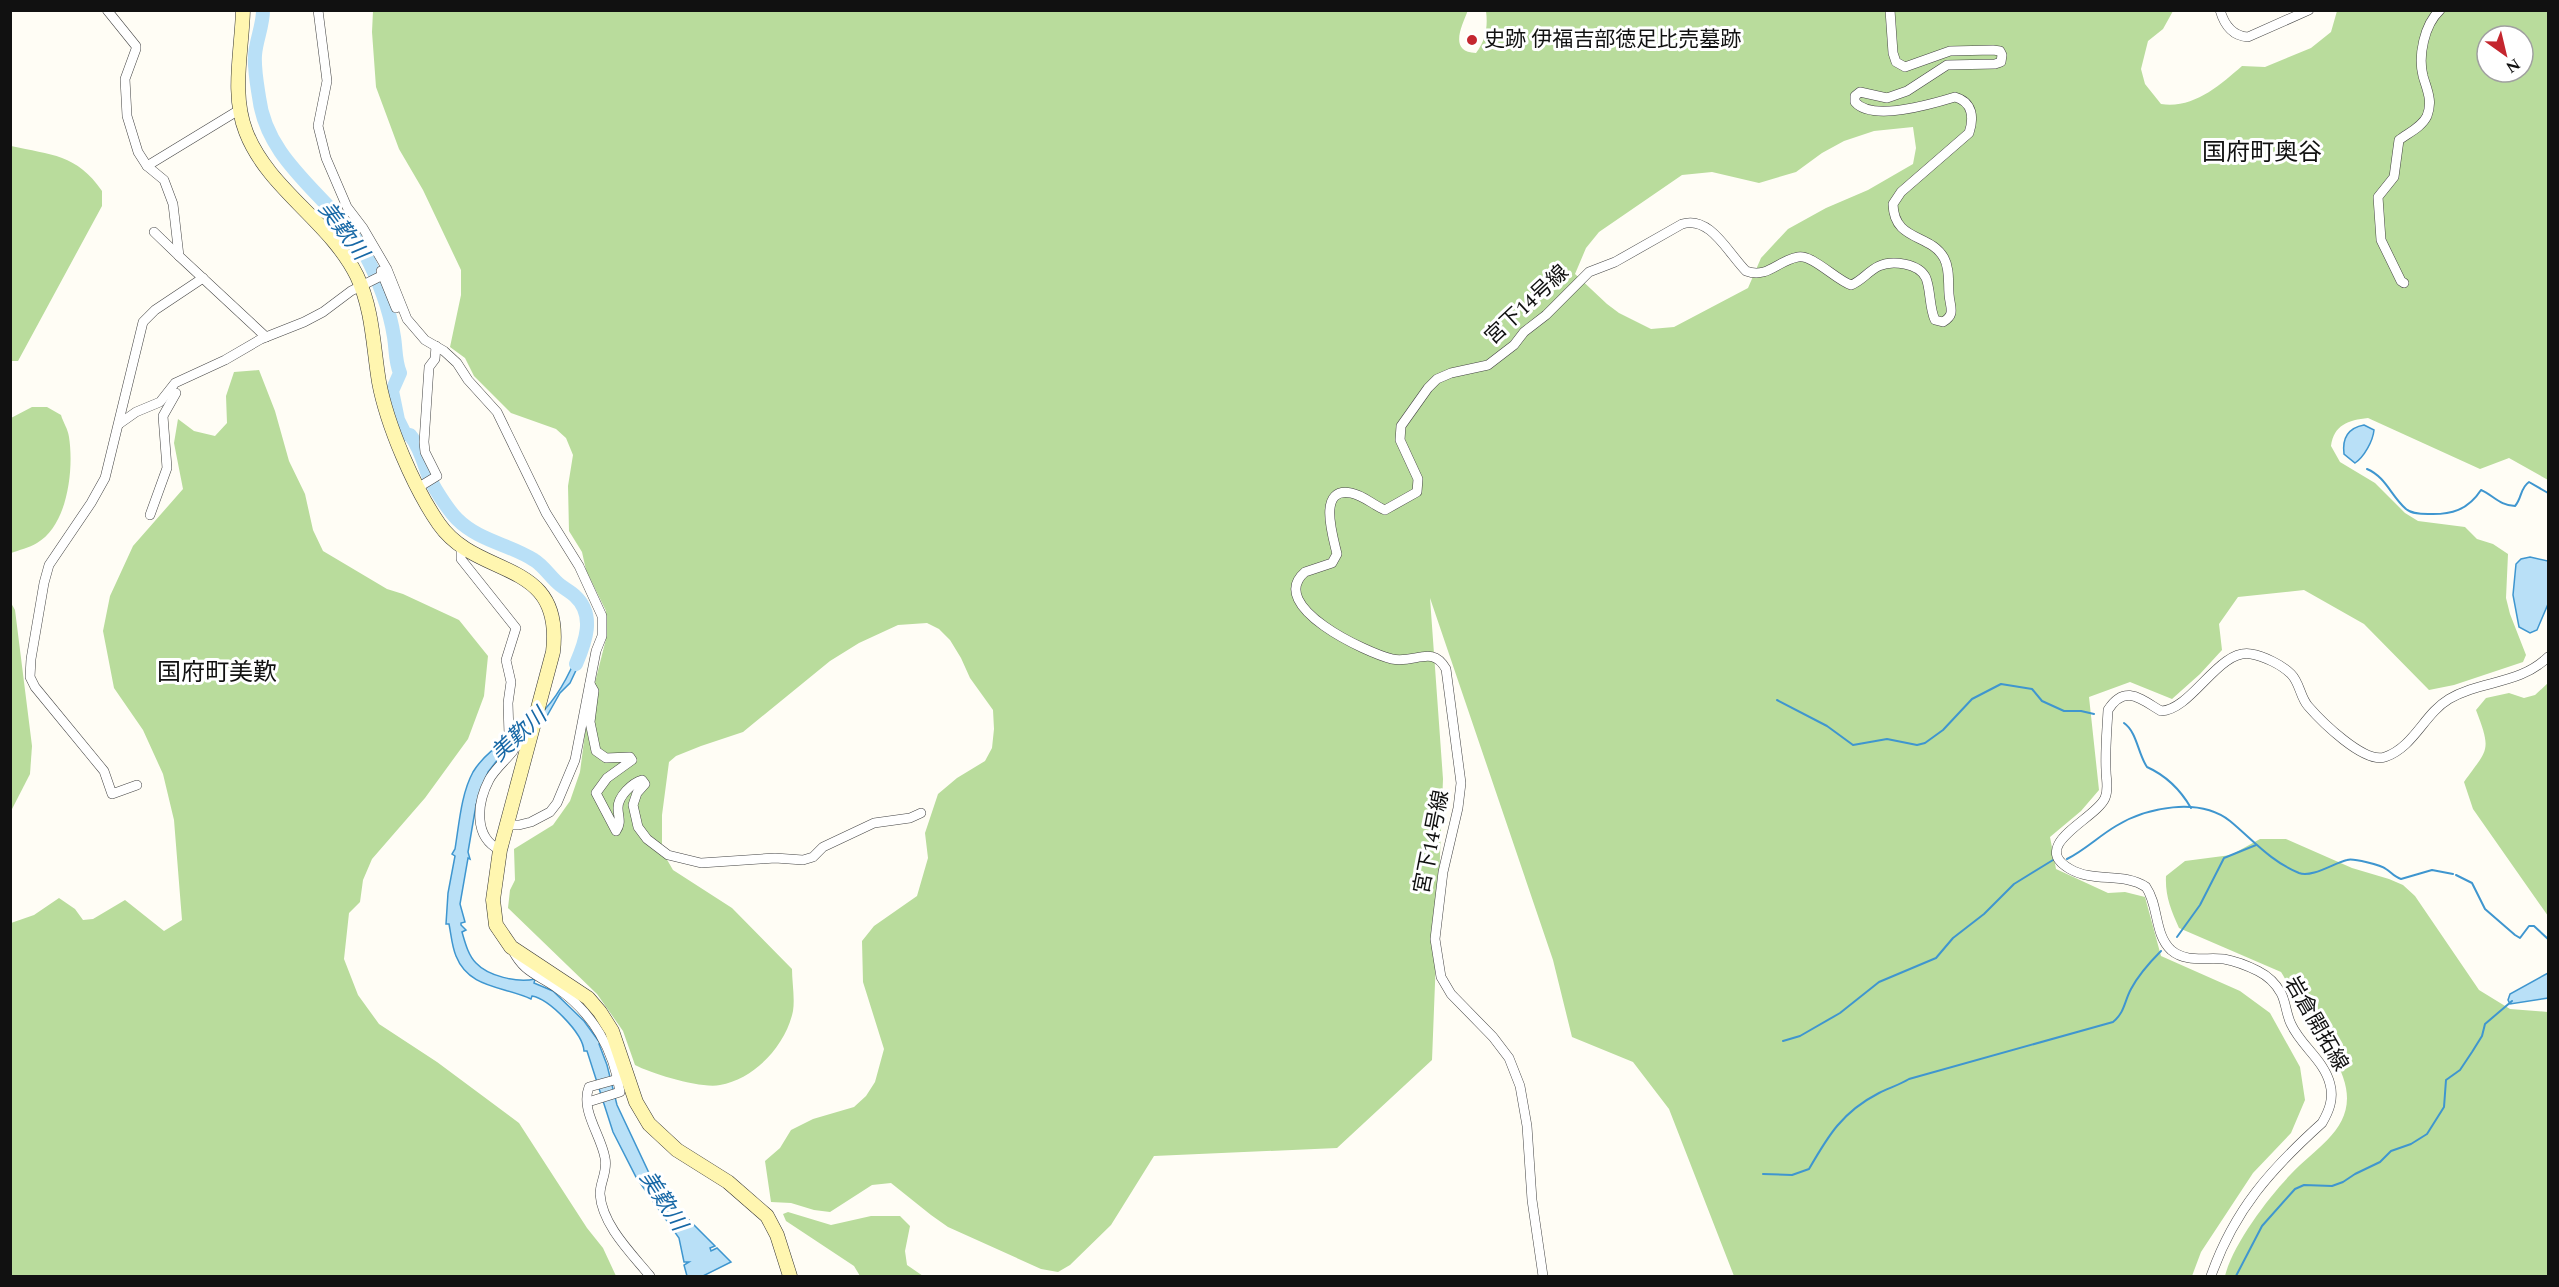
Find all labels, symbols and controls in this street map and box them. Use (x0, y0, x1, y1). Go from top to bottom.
place label: 史跡 伊福吉部徳足比売墓跡 (1484, 24, 1741, 56)
north arrow (2475, 24, 2535, 84)
marker: 史跡 伊福吉部徳足比売墓跡 (1465, 33, 1479, 47)
text: N (2501, 52, 2525, 79)
district label: 国府町奥谷 (2202, 135, 2322, 171)
water label: 美歎川 (310, 195, 377, 269)
street label: 宮下14号線 (1478, 257, 1576, 353)
district label: 国府町美歎 (157, 655, 277, 691)
water label: 美歎川 (484, 699, 556, 770)
street label: 宮下14号線 (1406, 787, 1458, 897)
street label: 岩倉開拓線 (2276, 971, 2356, 1077)
water label: 美歎川 (631, 1164, 696, 1239)

